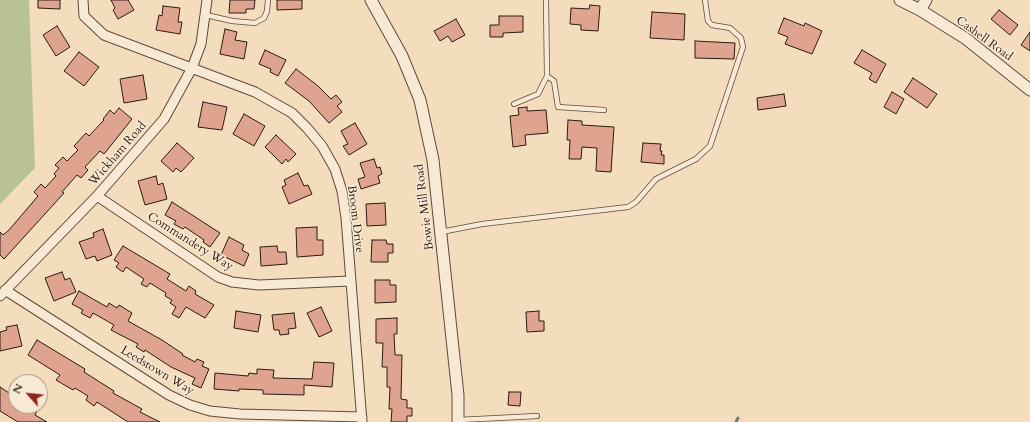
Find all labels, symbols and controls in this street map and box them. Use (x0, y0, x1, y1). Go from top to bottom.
street label: Cashell Road (953, 14, 1015, 64)
street label: Wickham Road (86, 119, 150, 189)
street label: Bowie Mill Road (413, 163, 437, 251)
street label: Broom Drive (344, 184, 366, 254)
street label: Commandery Way (144, 210, 236, 274)
street label: Leedstown Way (118, 343, 196, 399)
north arrow (8, 374, 48, 414)
text: N (9, 381, 27, 396)

